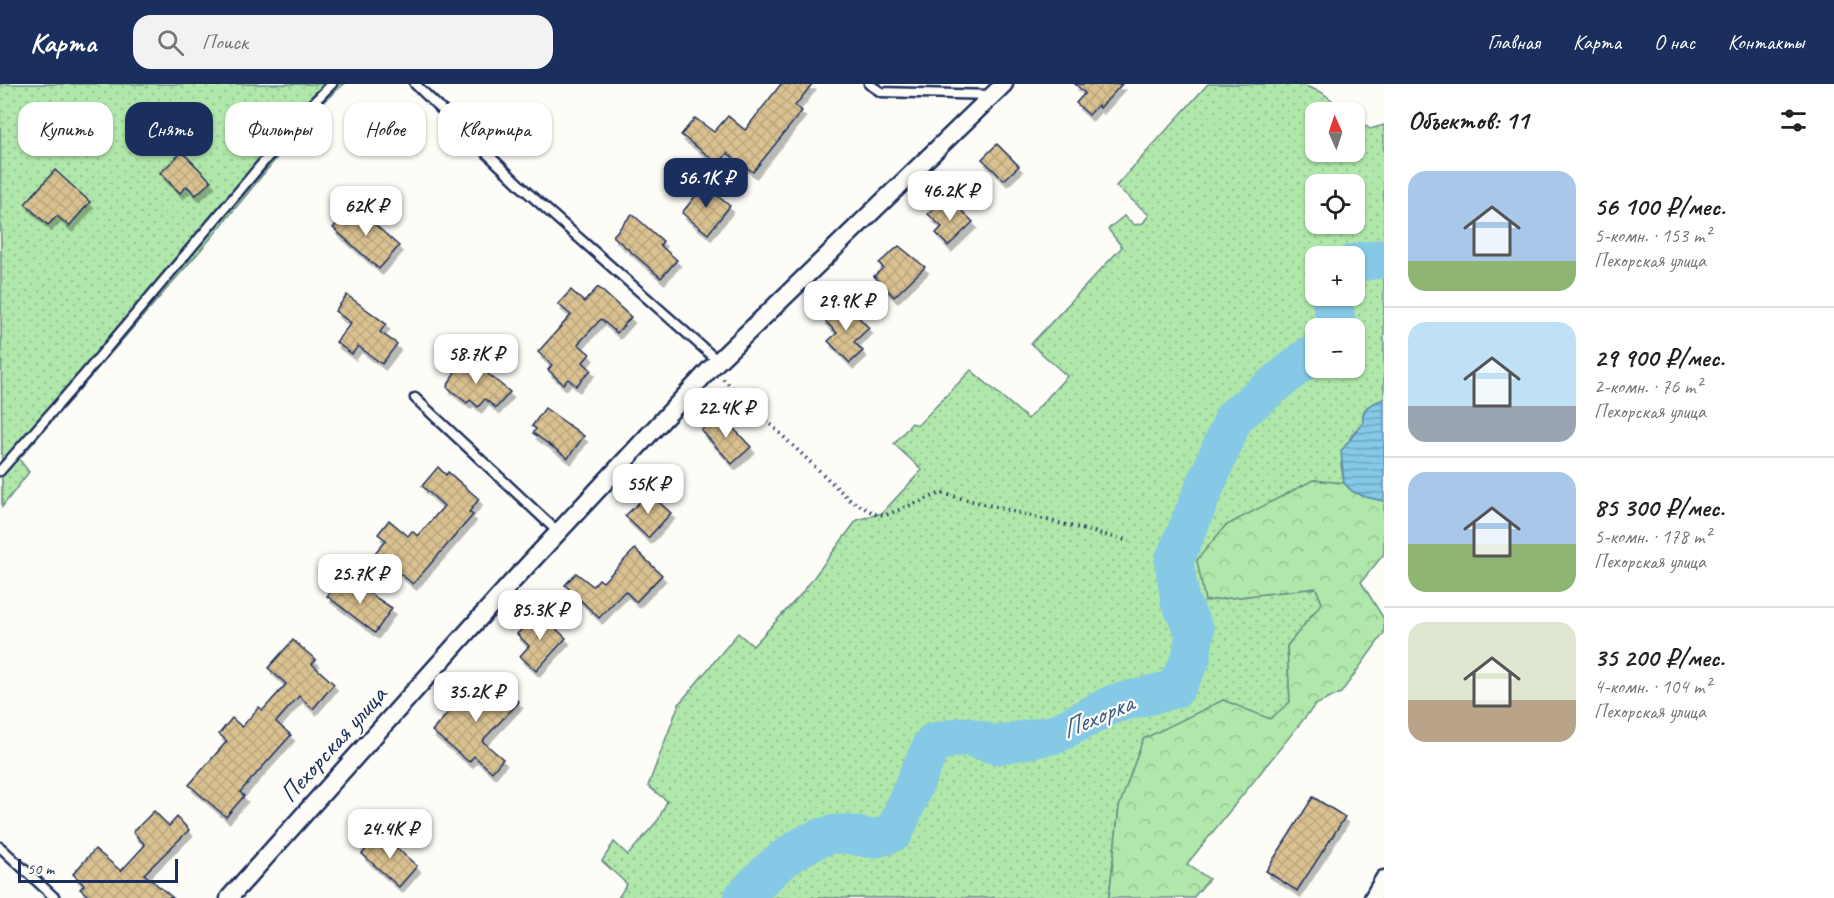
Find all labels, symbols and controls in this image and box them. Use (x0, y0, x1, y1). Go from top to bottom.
search box (133, 15, 553, 69)
text: Карта (30, 25, 97, 60)
icon: search (154, 26, 187, 59)
text: Поиск (202, 28, 248, 56)
text: Главная (1487, 29, 1540, 55)
text: Карта (1573, 29, 1621, 55)
text: О нас (1654, 29, 1695, 55)
text: Контакты (1728, 29, 1804, 55)
chip: Купить (18, 102, 113, 156)
chip: Снять (125, 102, 213, 156)
chip: Фильтры (225, 102, 332, 156)
chip: Новое (344, 102, 426, 156)
chip: Квартира (438, 102, 552, 156)
north arrow (1305, 102, 1365, 162)
map controls (1305, 102, 1365, 378)
text: Объектов: 11 (1408, 104, 1528, 137)
icon: filters (1777, 104, 1810, 137)
pin: 56.1K ₽ (651, 158, 761, 209)
text: 56.1K ₽ (678, 165, 734, 190)
pin: 46.2K ₽ (895, 171, 1005, 222)
button: locate (1305, 174, 1365, 234)
text: 46.2K ₽ (922, 178, 978, 203)
pin: 62K ₽ (324, 186, 408, 237)
text: 56 100 ₽/мес. (1594, 190, 1725, 223)
text: 62K ₽ (344, 193, 388, 218)
icon: home (1456, 195, 1528, 267)
text: 5-комн. · 153 m² (1594, 223, 1711, 248)
button: + (1305, 246, 1365, 306)
text: Пехорская улица (1594, 248, 1706, 273)
pin: 29.9K ₽ (791, 281, 901, 332)
text: 29.9K ₽ (818, 288, 874, 313)
button: − (1305, 318, 1365, 378)
pin: 58.7K ₽ (421, 334, 531, 385)
text: 58.7K ₽ (448, 341, 504, 366)
text: 29 900 ₽/мес. (1594, 341, 1724, 374)
icon: home (1456, 346, 1528, 418)
text: 2-комн. · 76 m² (1594, 374, 1702, 399)
pin: 22.4K ₽ (671, 388, 781, 439)
text: 22.4K ₽ (698, 395, 754, 420)
text: Пехорская улица (1594, 399, 1706, 424)
pin: 55K ₽ (606, 464, 690, 515)
text: 55K ₽ (627, 471, 669, 496)
text: 85 300 ₽/мес. (1594, 491, 1725, 524)
icon: home (1456, 496, 1528, 568)
text: 5-комн. · 178 m² (1594, 524, 1711, 549)
text: Пехорская улица (1594, 549, 1706, 574)
pin: 25.7K ₽ (305, 554, 415, 605)
text: 25.7K ₽ (332, 561, 388, 586)
pin: 85.3K ₽ (485, 590, 595, 641)
text: 85.3K ₽ (512, 597, 568, 622)
text: 35 200 ₽/мес. (1594, 641, 1725, 674)
icon: home (1456, 646, 1528, 718)
pin: 35.2K ₽ (421, 672, 531, 723)
text: 4-комн. · 104 m² (1594, 674, 1711, 699)
street label: Пехорская улица (272, 678, 395, 809)
text: 35.2K ₽ (448, 679, 504, 704)
water label: Пехорка (1056, 685, 1141, 746)
text: Пехорская улица (1594, 699, 1706, 724)
pin: 24.4K ₽ (335, 809, 445, 860)
text: 24.4K ₽ (362, 816, 418, 841)
scale bar (18, 856, 178, 884)
text: 50 m (27, 859, 54, 879)

